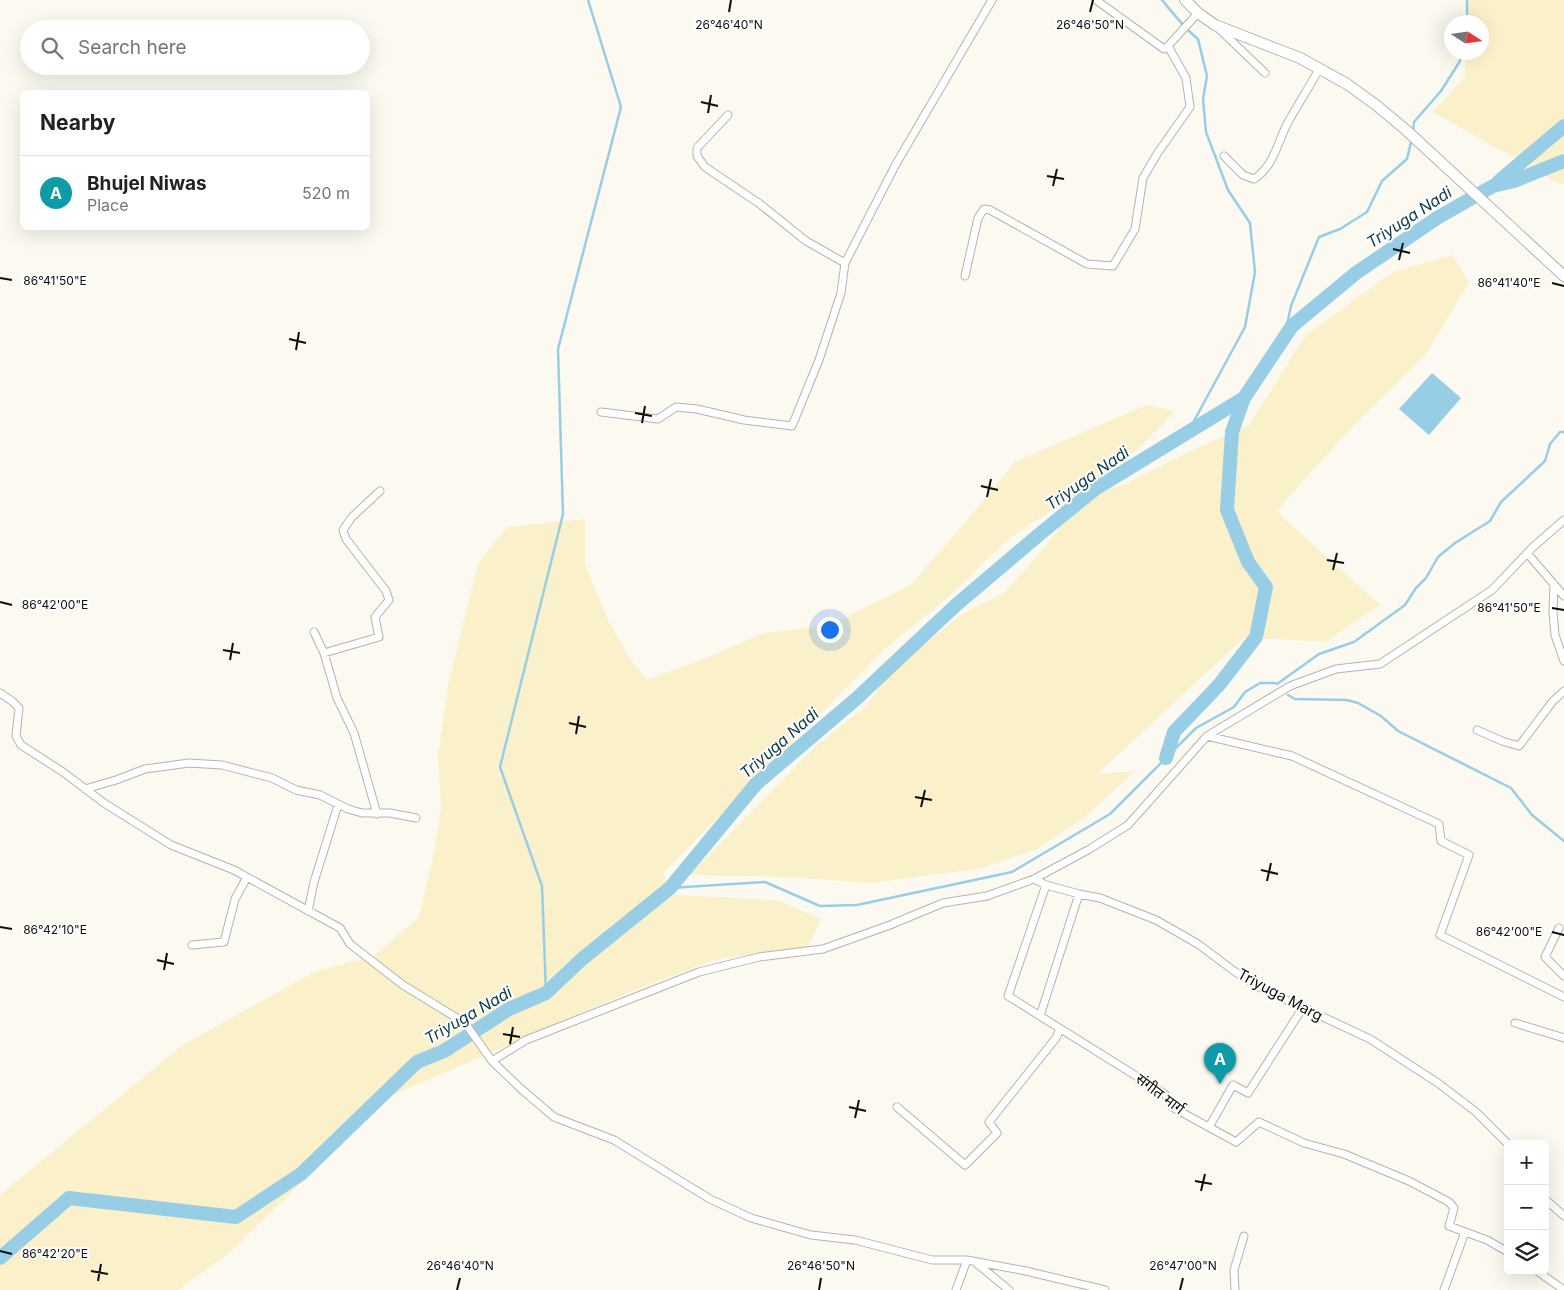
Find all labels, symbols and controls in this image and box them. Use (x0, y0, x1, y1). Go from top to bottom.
north arrow (1444, 15, 1489, 60)
text: 26°46'40"N (695, 17, 763, 32)
text: 26°46'50"N (1056, 17, 1124, 32)
search box (20, 20, 370, 75)
icon: search (38, 34, 66, 62)
text: Search here (78, 36, 187, 59)
text: Nearby (40, 110, 115, 135)
text: Bhujel Niwas (87, 172, 207, 195)
water label: Triyuga Nadi (1363, 181, 1456, 252)
text: A (50, 183, 62, 203)
text: 520 m (302, 183, 350, 203)
text: Place (87, 195, 129, 215)
text: 86°41'50"E (23, 273, 87, 288)
text: 86°41'40"E (1477, 275, 1541, 290)
water label: Triyuga Nadi (1041, 441, 1134, 514)
text: 86°42'00"E (22, 597, 88, 612)
text: 86°41'50"E (1477, 600, 1541, 615)
your location (817, 617, 843, 643)
water label: Triyuga Nadi (736, 703, 823, 783)
text: 86°42'10"E (23, 922, 87, 937)
text: 86°42'00"E (1476, 924, 1542, 939)
street label: Triyuga Marg (1234, 964, 1326, 1025)
water label: Triyuga Nadi (421, 981, 516, 1048)
pin: A (1204, 1043, 1236, 1084)
street label: संगीत मार्ग (1132, 1069, 1189, 1119)
map controls (1504, 1140, 1549, 1275)
button: + (1504, 1140, 1549, 1185)
button: − (1504, 1185, 1549, 1230)
button: layers (1504, 1230, 1549, 1275)
text: 86°42'20"E (22, 1246, 88, 1261)
text: 26°46'40"N (426, 1258, 494, 1273)
text: 26°46'50"N (787, 1258, 855, 1273)
text: 26°47'00"N (1149, 1258, 1217, 1273)

